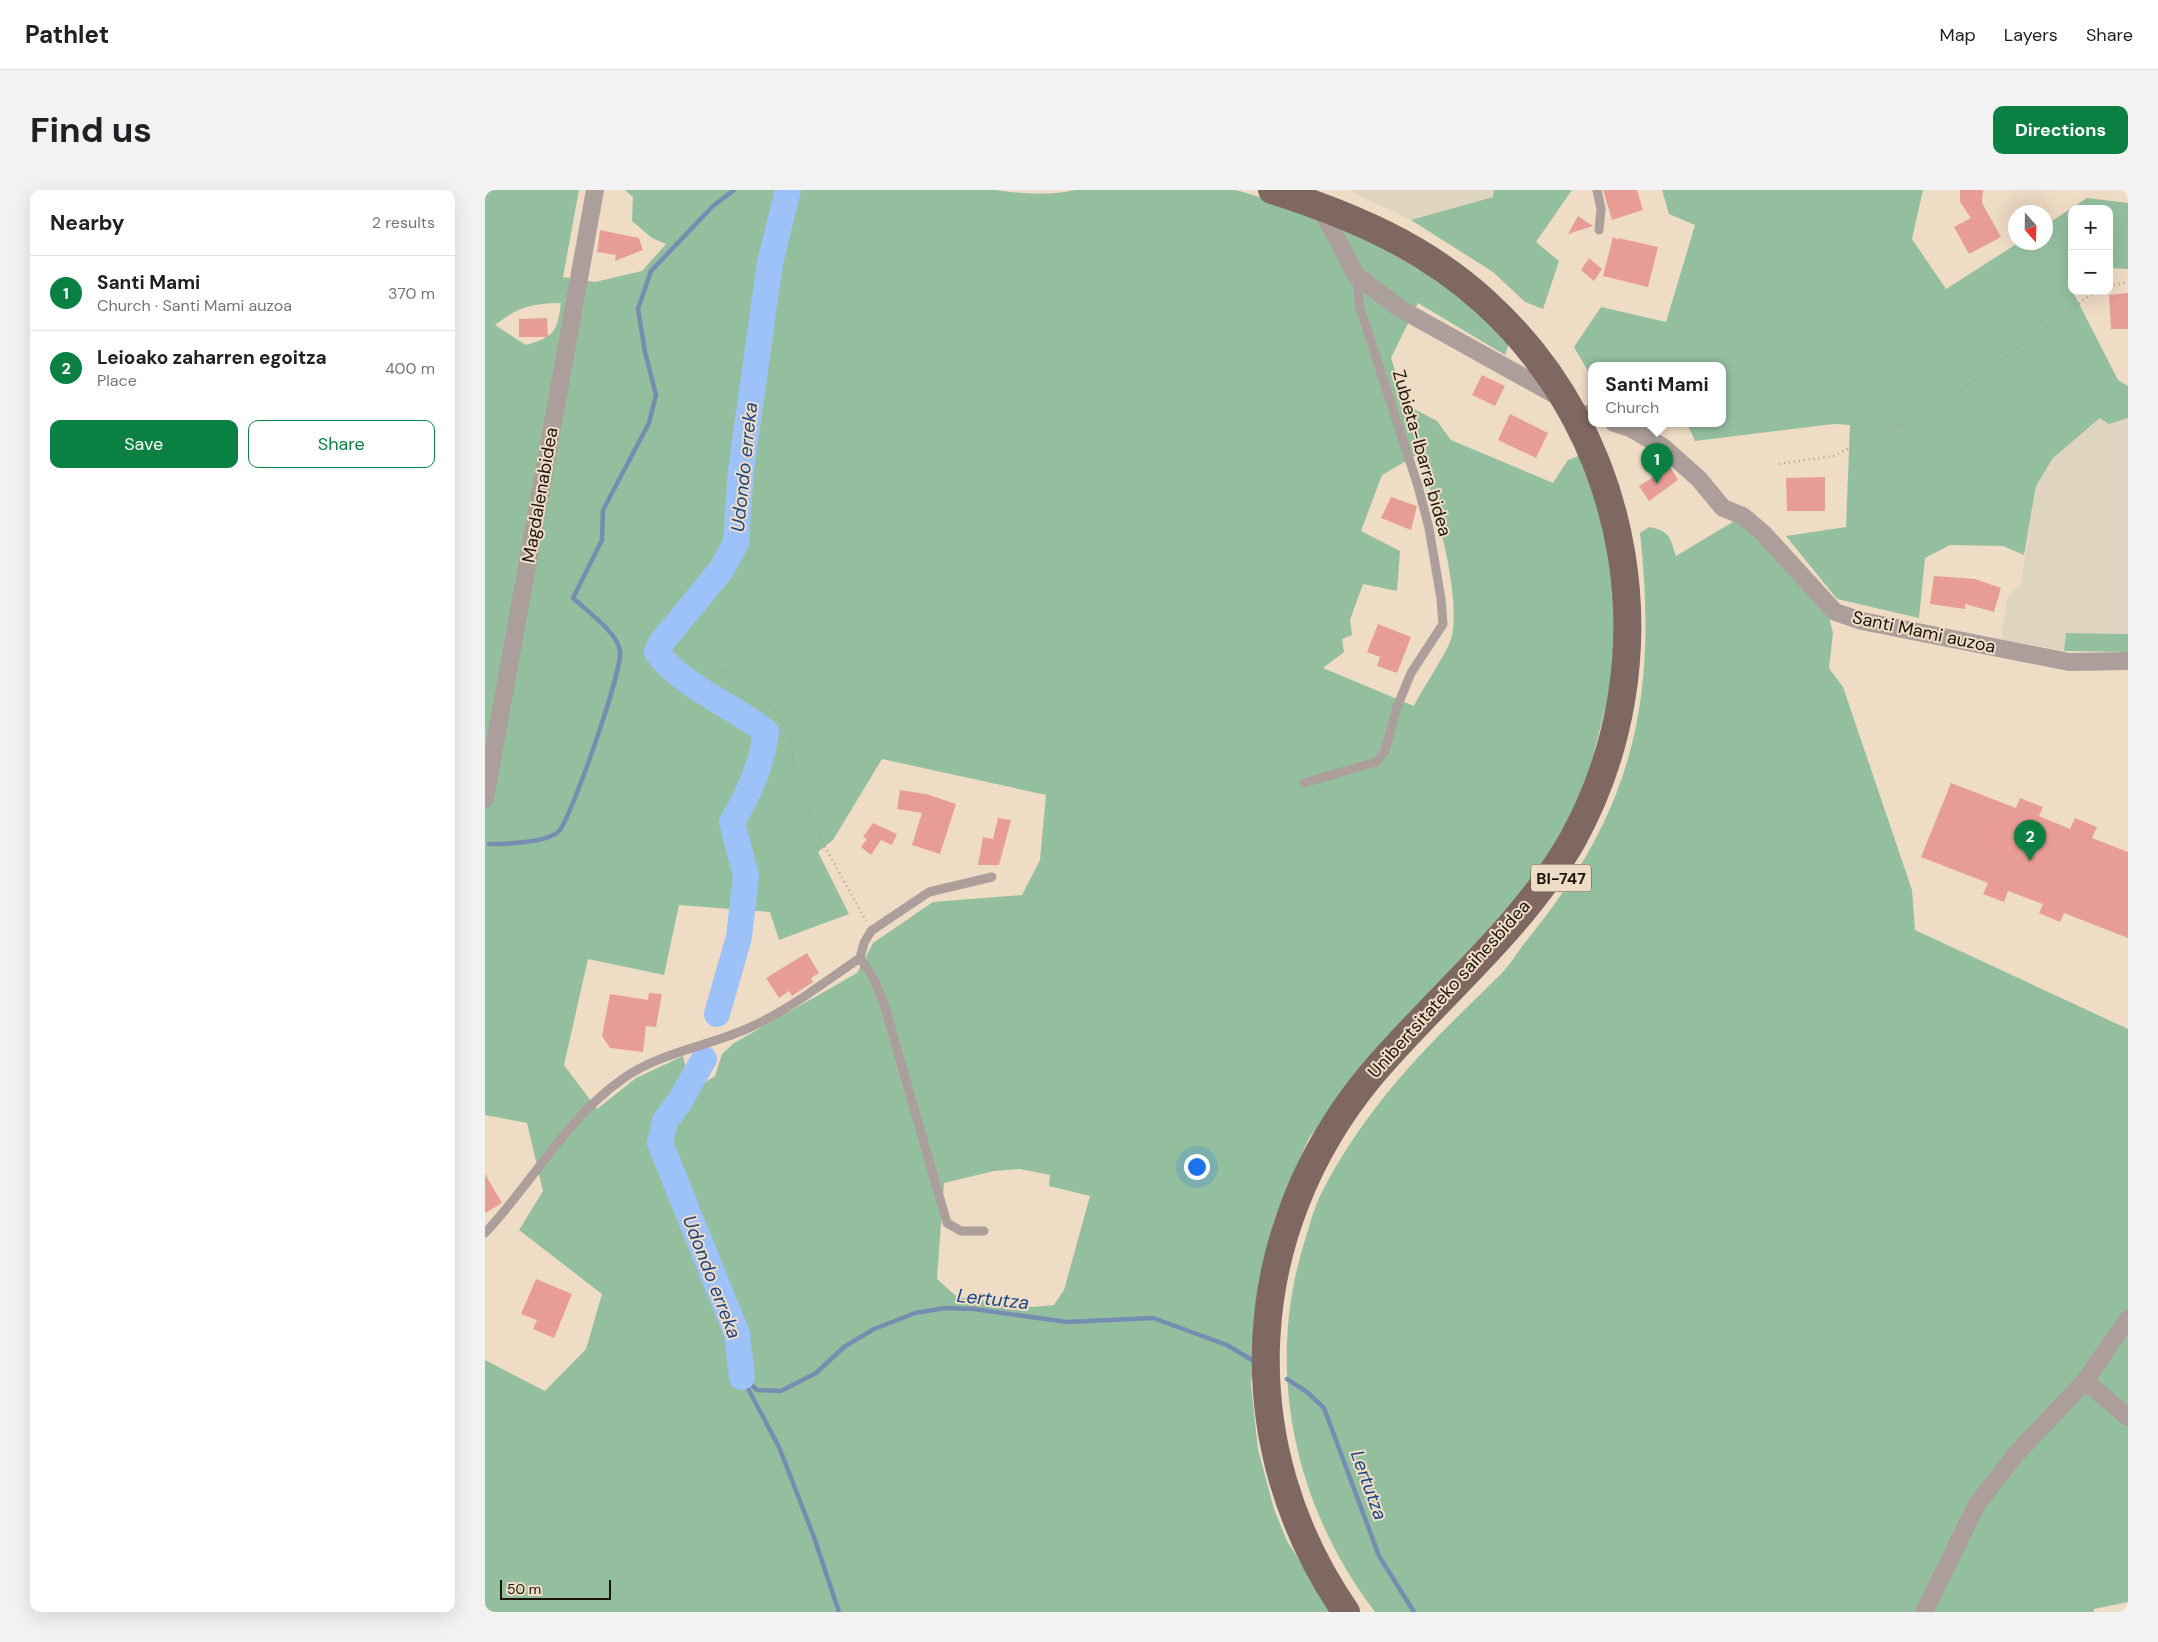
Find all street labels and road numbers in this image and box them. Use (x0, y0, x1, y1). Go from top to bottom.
street label: Zubieta-Ibarra bidea (1387, 367, 1457, 539)
street label: Magdalenabidea (516, 425, 564, 565)
street label: Santi Mami auzoa (1850, 605, 1998, 659)
road number: BI-747 (1531, 864, 1591, 891)
street label: Unibertsitateko saihesbidea (1362, 895, 1536, 1083)

